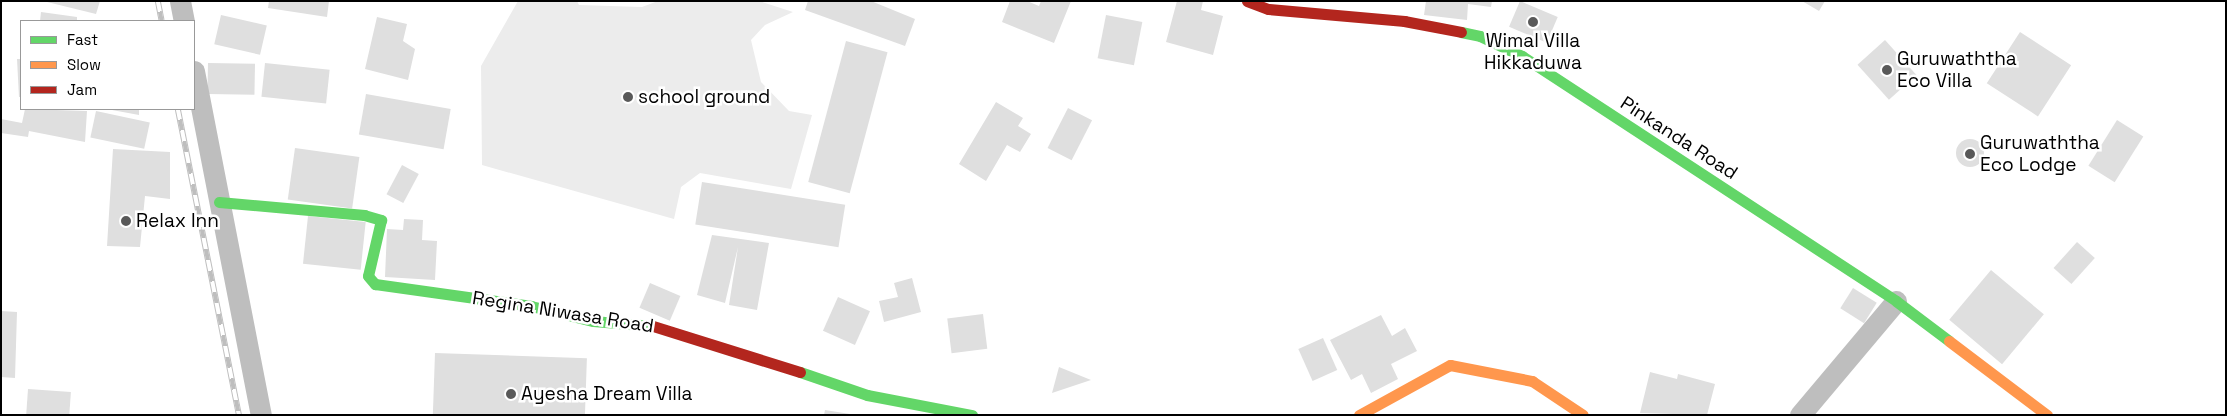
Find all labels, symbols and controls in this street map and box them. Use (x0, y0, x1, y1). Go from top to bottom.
marker: Wimal Villa Hikkaduwa (1527, 16, 1539, 28)
legend (20, 20, 195, 110)
text: Fast (67, 30, 98, 49)
place label: Wimal Villa Hikkaduwa (1484, 30, 1582, 74)
place label: Guruwaththa Eco Villa (1897, 48, 2017, 92)
text: Slow (67, 55, 101, 74)
marker: Guruwaththa Eco Villa (1881, 64, 1893, 76)
text: Jam (67, 80, 97, 99)
place label: school ground (638, 86, 770, 108)
marker: school ground (622, 91, 634, 103)
street label: Pinkanda Road (1616, 92, 1742, 184)
place label: Guruwaththa Eco Lodge (1980, 132, 2100, 176)
marker: Guruwaththa Eco Lodge (1964, 148, 1976, 160)
place label: Relax Inn (136, 210, 219, 232)
marker: Relax Inn (120, 215, 132, 227)
street label: Regina Niwasa Road (471, 286, 655, 338)
place label: Ayesha Dream Villa (521, 383, 693, 405)
marker: Ayesha Dream Villa (505, 388, 517, 400)

